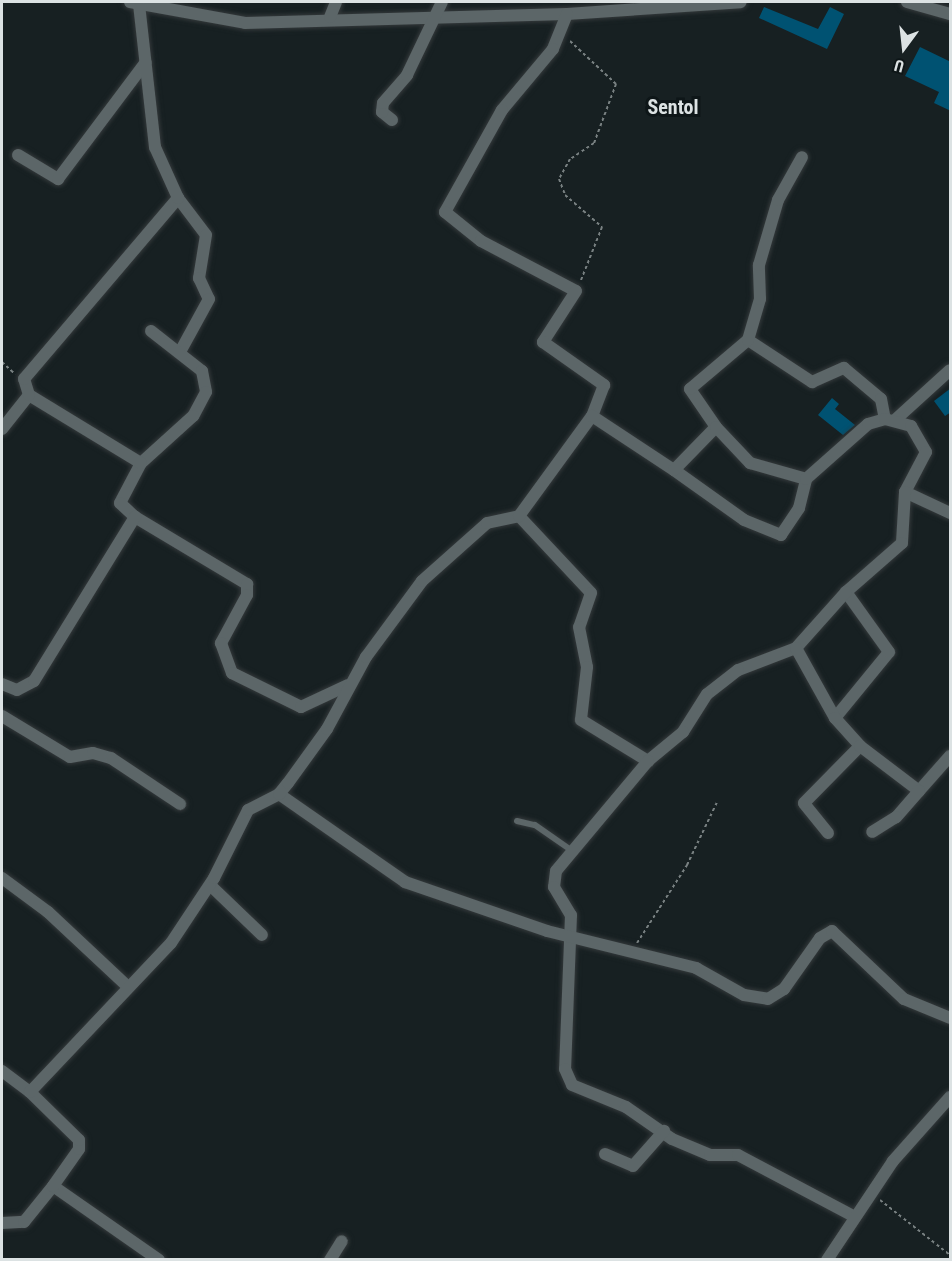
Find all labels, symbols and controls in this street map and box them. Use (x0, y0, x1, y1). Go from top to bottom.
north arrow (874, 18, 934, 78)
text: U (892, 56, 906, 76)
district label: Sentol (647, 95, 699, 119)

